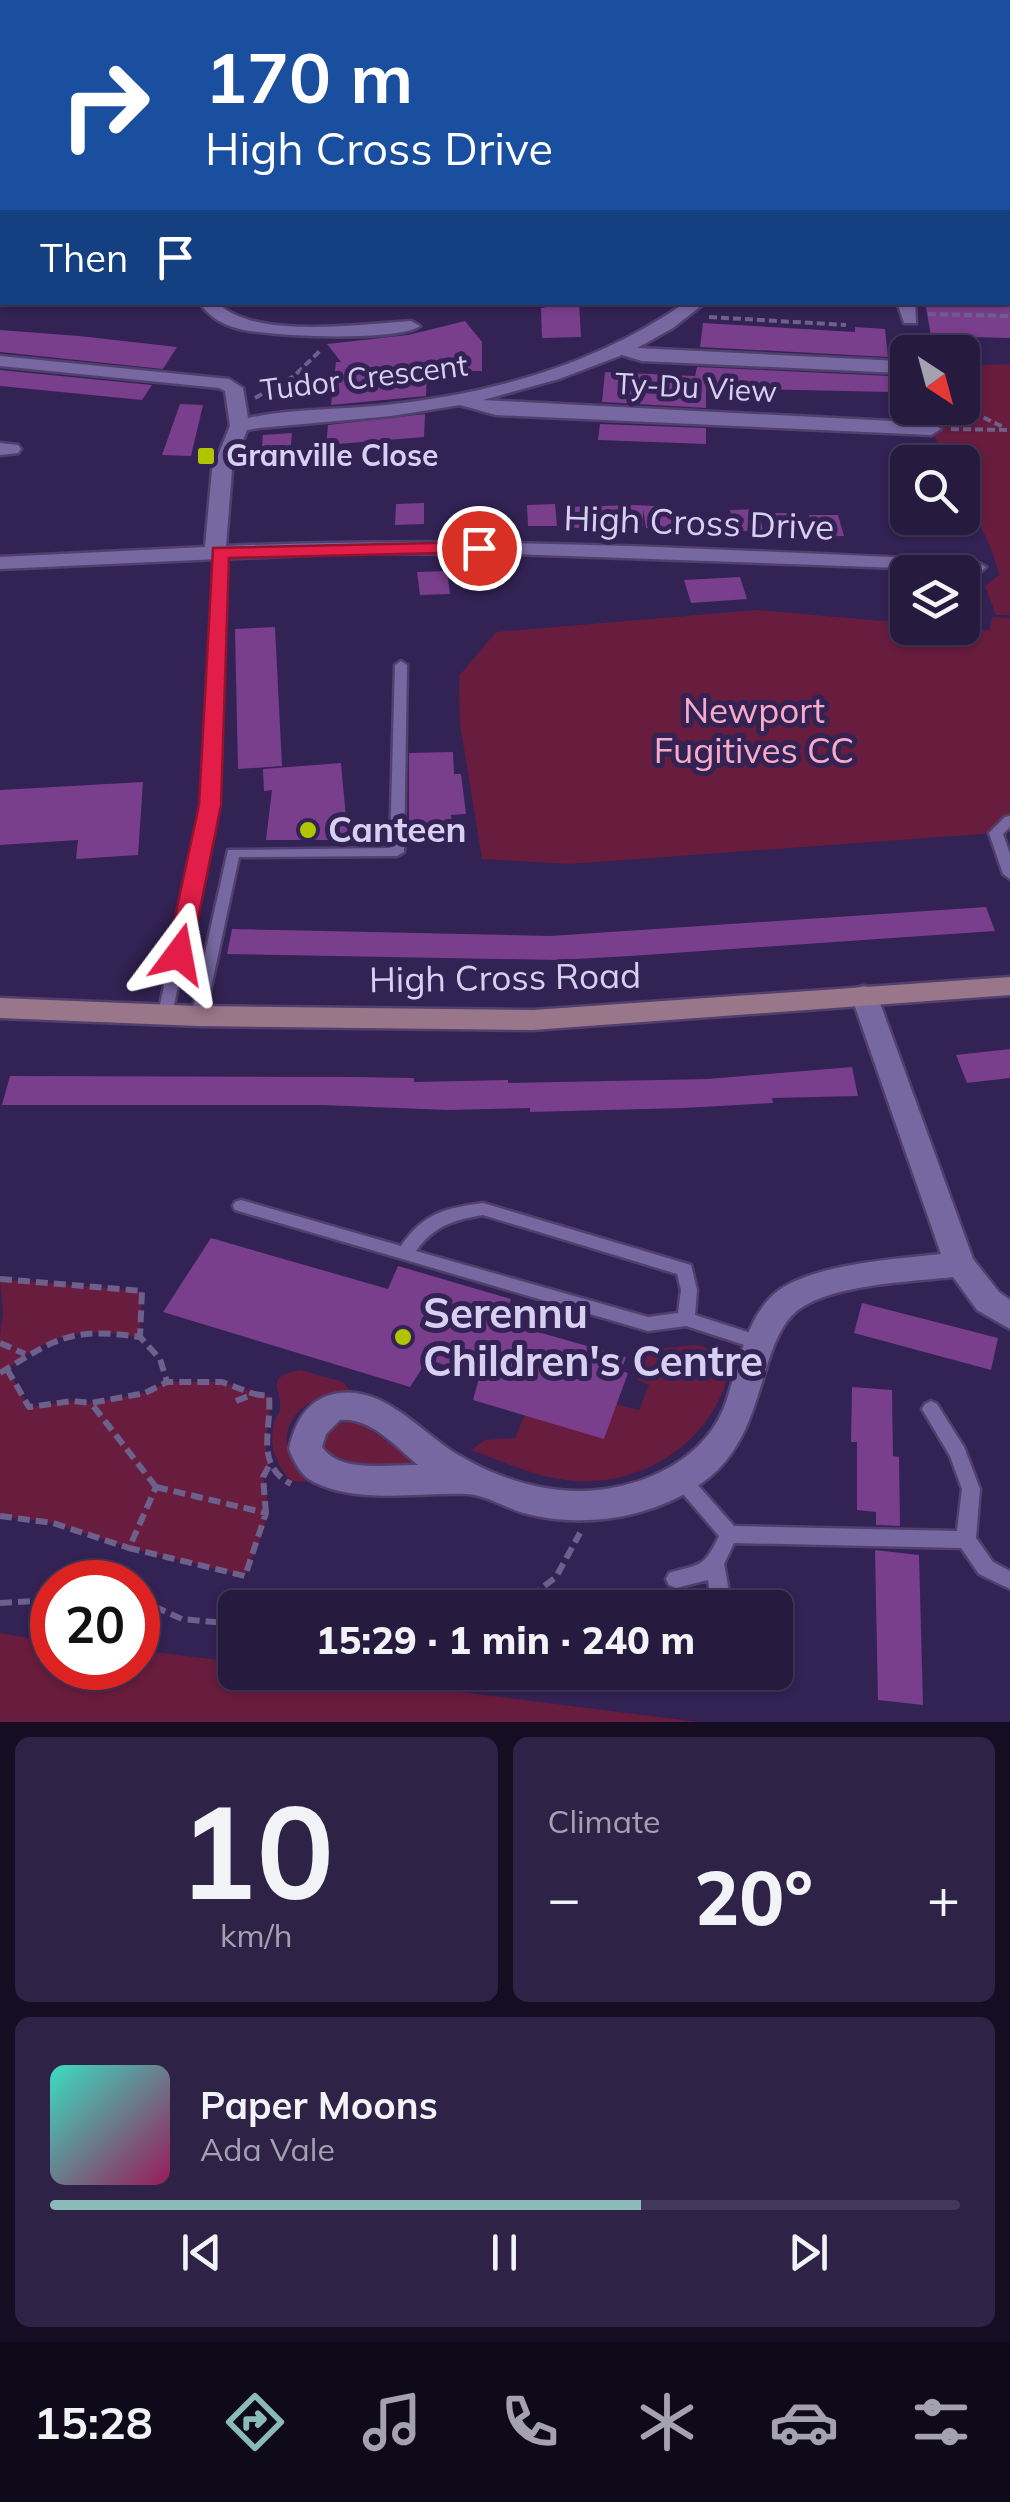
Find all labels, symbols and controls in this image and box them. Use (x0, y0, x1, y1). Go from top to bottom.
text: 170 m (205, 33, 413, 121)
icon: right (40, 40, 170, 170)
text: High Cross Drive (205, 120, 553, 176)
icon: arrive (148, 230, 203, 285)
text: Then (40, 234, 128, 282)
north arrow (890, 335, 980, 425)
map controls (890, 335, 980, 645)
street label: Tudor Crescent (258, 345, 470, 409)
street label: Ty-Du View (614, 364, 778, 410)
place label: Granville Close (226, 436, 438, 474)
marker: Granville Close (195, 445, 217, 467)
button: search (890, 445, 980, 535)
street label: High Cross Drive (563, 495, 835, 549)
pin (437, 506, 522, 591)
icon: arrive (452, 521, 507, 576)
button: layers (890, 555, 980, 645)
park label: Newport Fugitives CC (654, 688, 854, 772)
place label: Canteen (328, 807, 467, 851)
marker: Canteen (297, 819, 319, 841)
position arrow (127, 902, 231, 1006)
street label: High Cross Road (369, 953, 641, 1001)
place label: Serennu Children's Centre (423, 1286, 763, 1387)
marker: Serennu Children's Centre (392, 1326, 414, 1348)
speed limit sign: 20 (30, 1560, 160, 1690)
text: 15:29 · 1 min · 240 m (316, 1616, 695, 1664)
text: 10 (178, 1768, 334, 1932)
text: Climate (548, 1801, 660, 1841)
text: 20° (694, 1850, 813, 1944)
text: − (548, 1863, 581, 1932)
text: + (927, 1863, 960, 1932)
text: km/h (220, 1915, 292, 1955)
text: Paper Moons (200, 2081, 438, 2129)
text: Ada Vale (200, 2129, 335, 2169)
icon: previous (174, 2225, 229, 2280)
icon: pause (477, 2225, 532, 2280)
icon: next (781, 2225, 836, 2280)
icon: directions (220, 2387, 290, 2457)
icon: music (357, 2387, 427, 2457)
icon: phone (495, 2387, 565, 2457)
icon: climate (632, 2387, 702, 2457)
icon: car (769, 2387, 839, 2457)
icon: filters (906, 2387, 976, 2457)
text: 15:28 (34, 2394, 153, 2450)

